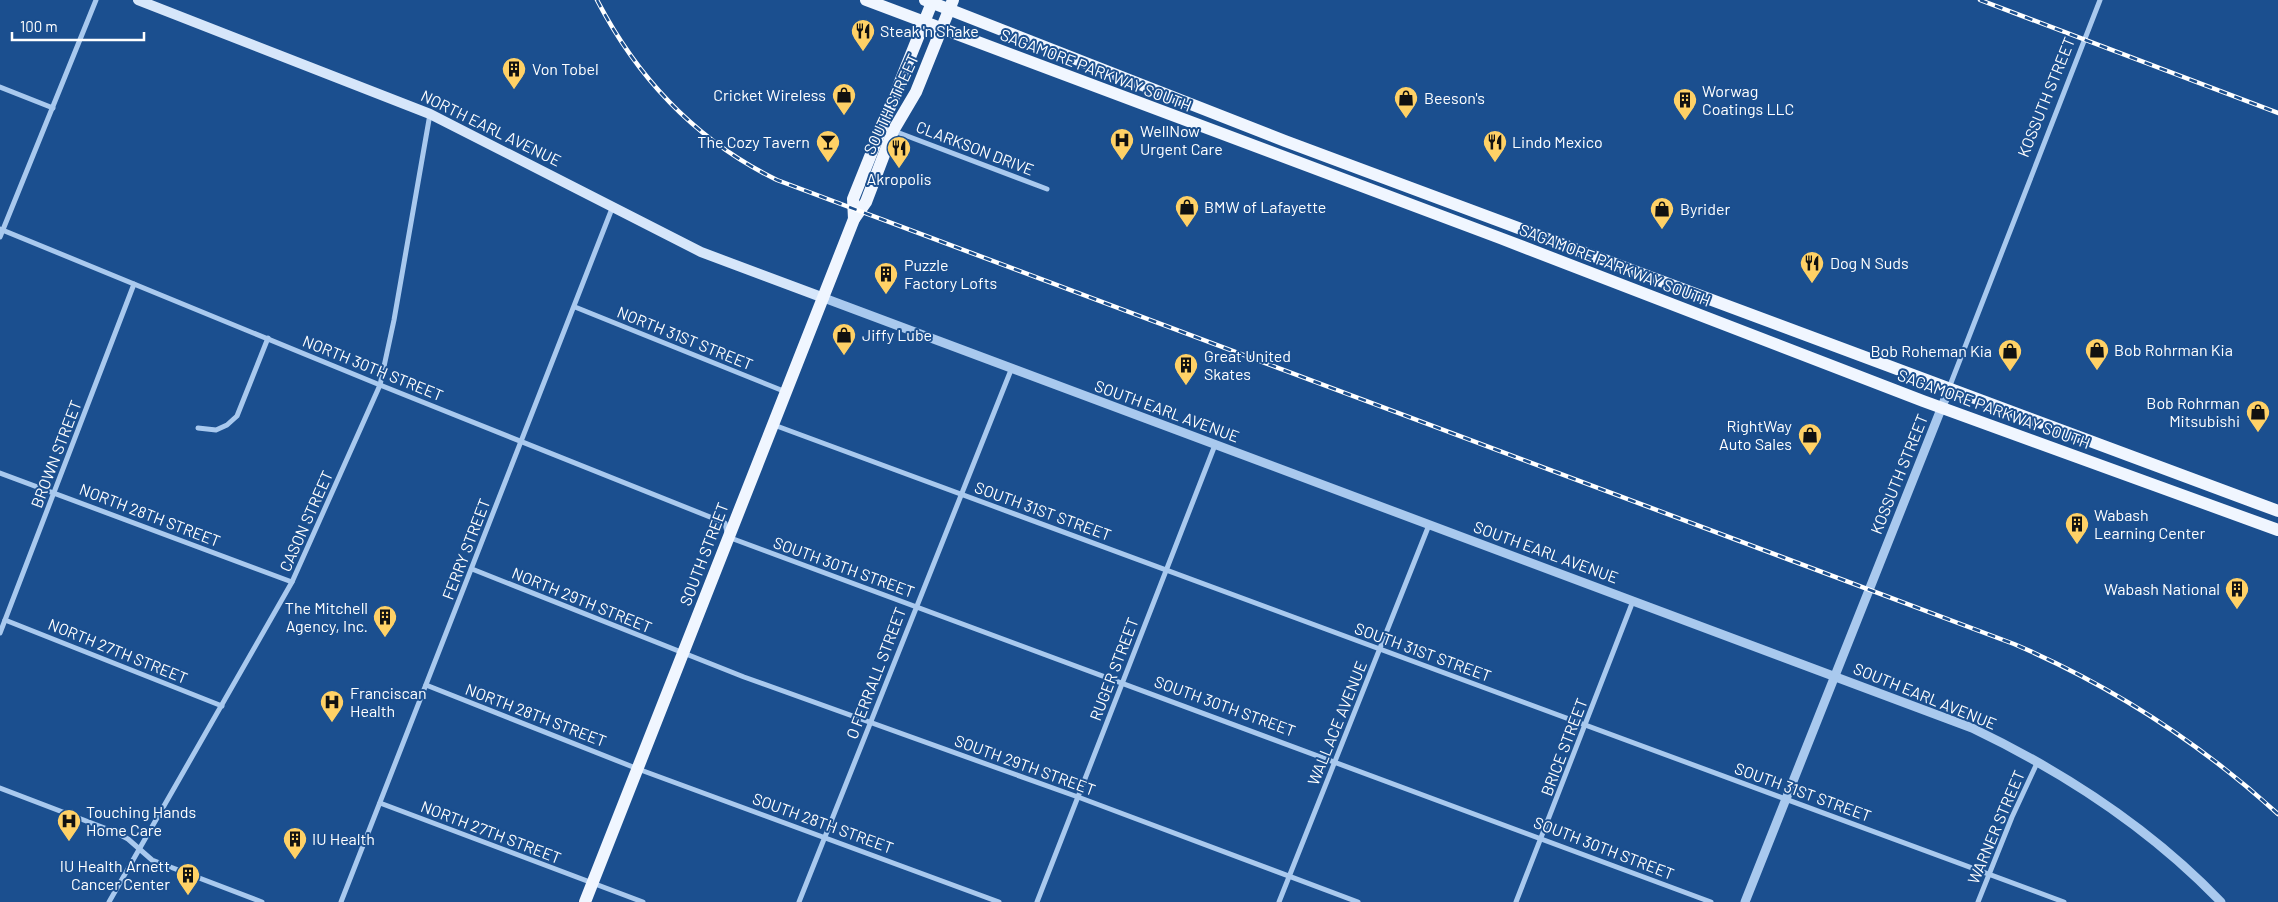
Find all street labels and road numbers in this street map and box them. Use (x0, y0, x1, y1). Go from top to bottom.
street label: SAGAMORE PARKWAY SOUTH (998, 24, 1195, 115)
street label: KOSSUTH STREET (2013, 34, 2078, 160)
street label: SOUTH STREET (859, 50, 922, 157)
street label: NORTH EARL AVENUE (418, 85, 564, 170)
street label: CLARKSON DRIVE (914, 116, 1037, 179)
street label: SAGAMORE PARKWAY SOUTH (1517, 219, 1714, 310)
street label: NORTH 31ST STREET (615, 302, 756, 373)
street label: NORTH 30TH STREET (300, 331, 446, 404)
street label: SAGAMORE PARKWAY SOUTH (1895, 365, 2093, 452)
street label: SOUTH EARL AVENUE (1092, 376, 1242, 446)
street label: BROWN STREET (26, 397, 85, 510)
street label: KOSSUTH STREET (1866, 411, 1931, 537)
street label: CASON STREET (275, 467, 336, 574)
street label: SOUTH 31ST STREET (972, 477, 1114, 544)
street label: NORTH 28TH STREET (77, 479, 223, 550)
street label: FERRY STREET (438, 496, 494, 602)
street label: SOUTH STREET (675, 500, 732, 608)
street label: SOUTH EARL AVENUE (1471, 517, 1621, 587)
street label: SOUTH 30TH STREET (771, 532, 917, 601)
street label: NORTH 29TH STREET (509, 563, 655, 636)
street label: O FERRALL STREET (842, 604, 909, 741)
street label: NORTH 27TH STREET (46, 614, 191, 687)
street label: RUGER STREET (1085, 615, 1142, 723)
street label: SOUTH 31ST STREET (1352, 618, 1494, 685)
street label: WALLACE AVENUE (1303, 658, 1370, 788)
street label: SOUTH EARL AVENUE (1851, 658, 1999, 733)
street label: SOUTH 30TH STREET (1152, 671, 1298, 740)
street label: NORTH 28TH STREET (463, 679, 609, 750)
street label: BRICE STREET (1536, 695, 1591, 798)
street label: SOUTH 29TH STREET (952, 730, 1098, 799)
street label: SOUTH 31ST STREET (1732, 758, 1874, 825)
street label: WARNER STREET (1963, 767, 2028, 887)
street label: SOUTH 28TH STREET (750, 788, 896, 857)
street label: NORTH 27TH STREET (418, 796, 564, 867)
street label: SOUTH 30TH STREET (1531, 812, 1677, 883)

